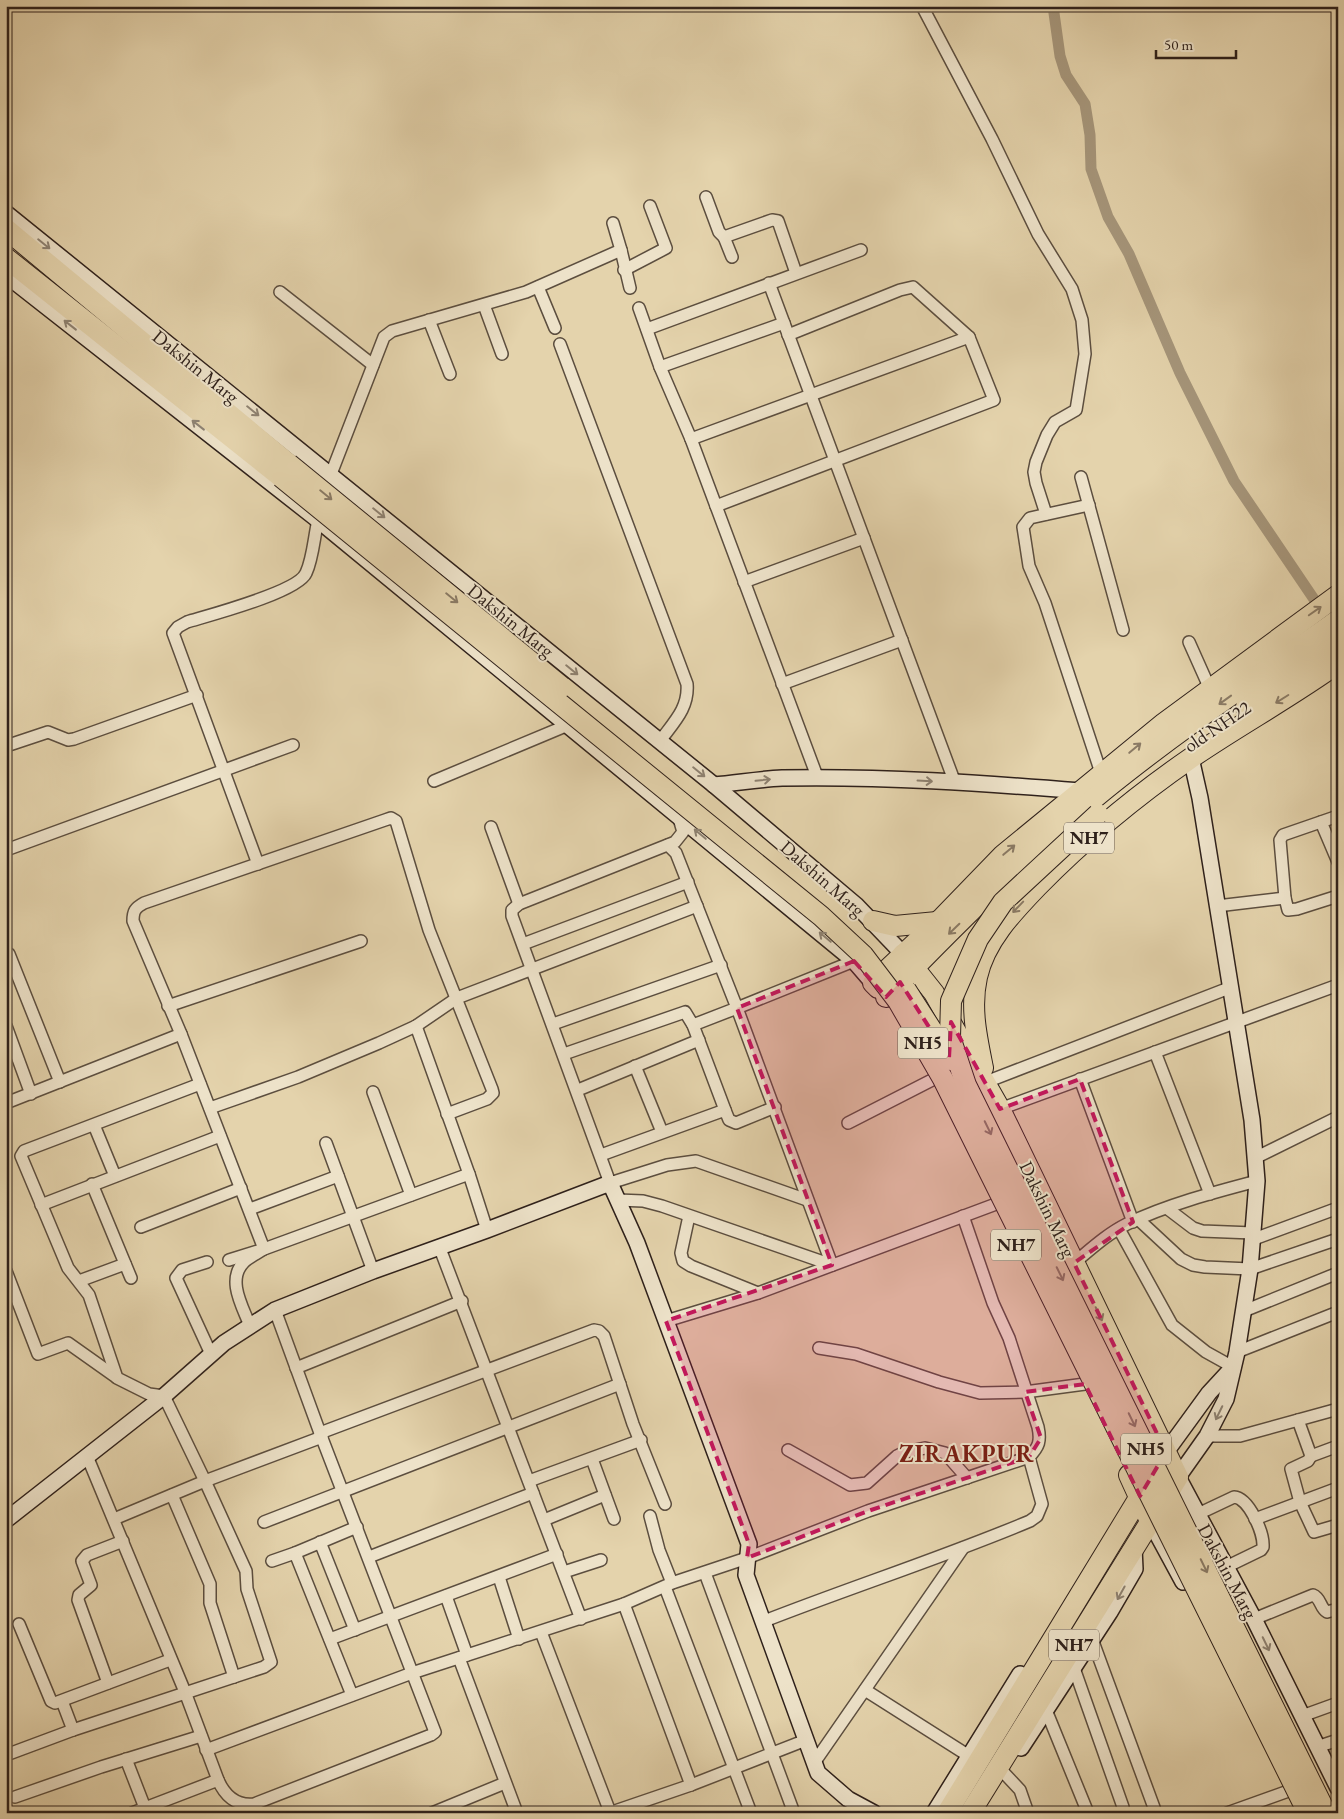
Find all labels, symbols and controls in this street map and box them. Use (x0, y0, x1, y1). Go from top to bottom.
scale bar (1156, 28, 1236, 60)
text: 50 m (1164, 35, 1193, 54)
one-way arrow (37, 238, 50, 249)
one-way arrow (64, 320, 77, 331)
street label: Dakshin Marg (147, 324, 245, 409)
one-way arrow (246, 406, 259, 417)
one-way arrow (192, 420, 205, 431)
one-way arrow (320, 489, 333, 500)
one-way arrow (372, 508, 385, 519)
street label: Dakshin Marg (462, 578, 560, 663)
one-way arrow (445, 592, 458, 603)
one-way arrow (1307, 606, 1321, 617)
one-way arrow (566, 664, 579, 675)
one-way arrow (1276, 694, 1290, 704)
street label: old NH22 (1179, 695, 1256, 758)
one-way arrow (1218, 695, 1232, 705)
one-way arrow (1128, 742, 1141, 754)
one-way arrow (692, 767, 705, 778)
one-way arrow (755, 775, 771, 785)
one-way arrow (916, 776, 933, 786)
road number: NH7 (1064, 822, 1114, 854)
one-way arrow (694, 828, 707, 839)
street label: Dakshin Marg (775, 835, 871, 922)
one-way arrow (1002, 845, 1015, 856)
one-way arrow (1012, 900, 1024, 913)
one-way arrow (948, 923, 961, 935)
one-way arrow (819, 932, 832, 943)
road number: NH5 (898, 1028, 948, 1058)
one-way arrow (983, 1121, 993, 1136)
street label: Dakshin Marg (1013, 1157, 1082, 1262)
road number: NH7 (991, 1230, 1041, 1260)
one-way arrow (1055, 1266, 1065, 1281)
one-way arrow (1095, 1306, 1105, 1321)
one-way arrow (1214, 1405, 1223, 1420)
one-way arrow (1127, 1412, 1137, 1427)
road number: NH5 (1121, 1434, 1171, 1465)
district label: ZIRAKPUR (899, 1438, 1035, 1469)
street label: Dakshin Marg (1192, 1519, 1263, 1624)
one-way arrow (1199, 1558, 1209, 1573)
one-way arrow (1116, 1585, 1125, 1600)
road number: NH7 (1049, 1630, 1099, 1660)
one-way arrow (1262, 1636, 1271, 1651)

